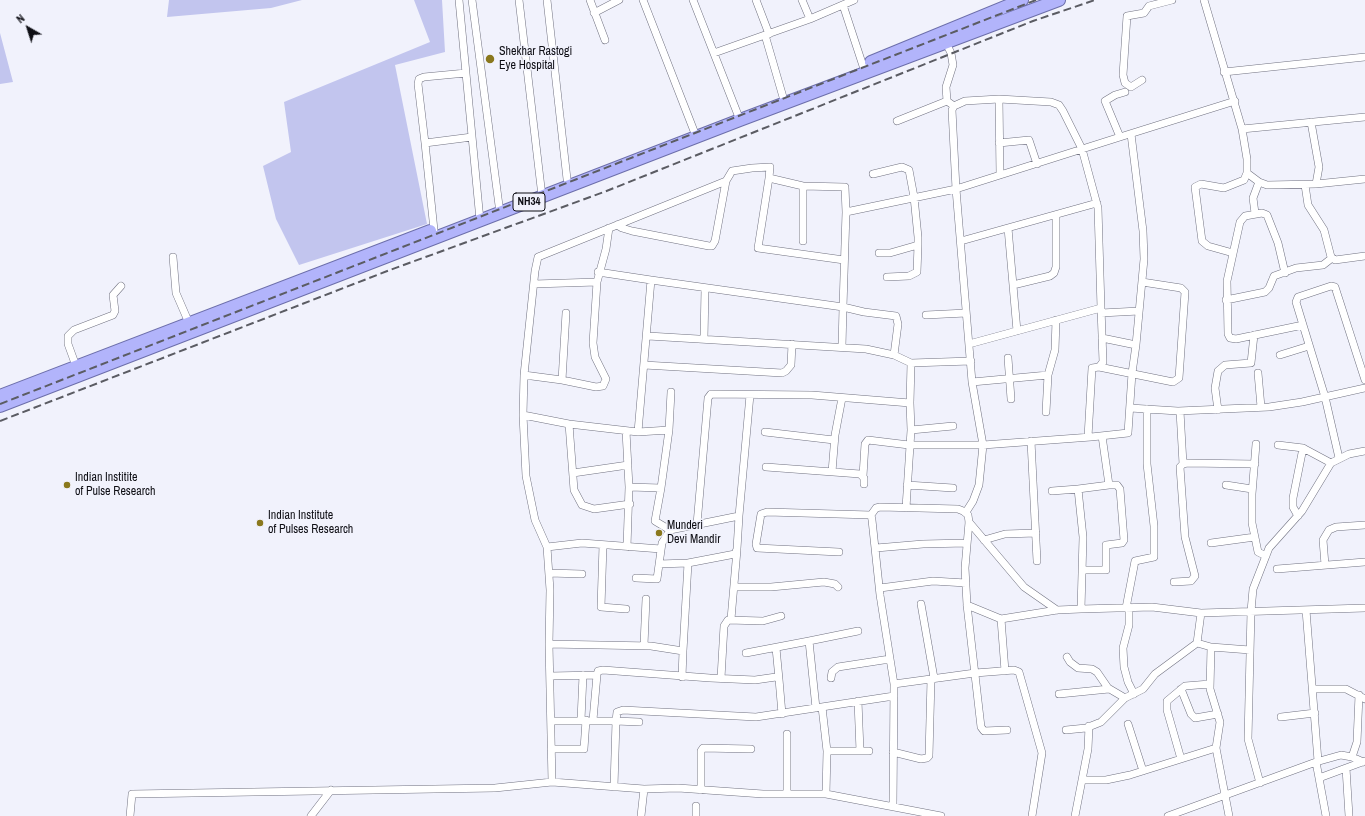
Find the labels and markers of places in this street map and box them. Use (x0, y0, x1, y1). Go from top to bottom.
place label: Shekhar Rastogi Eye Hospital (499, 45, 572, 73)
marker: Shekhar Rastogi Eye Hospital (484, 53, 496, 65)
place label: Indian Institite of Pulse Research (75, 471, 155, 499)
marker: Indian Institite of Pulse Research (62, 480, 72, 490)
place label: Indian Institute of Pulses Research (268, 509, 353, 537)
marker: Indian Institute of Pulses Research (255, 518, 265, 528)
place label: Munderi Devi Mandir (667, 519, 721, 547)
marker: Munderi Devi Mandir (654, 528, 664, 538)

